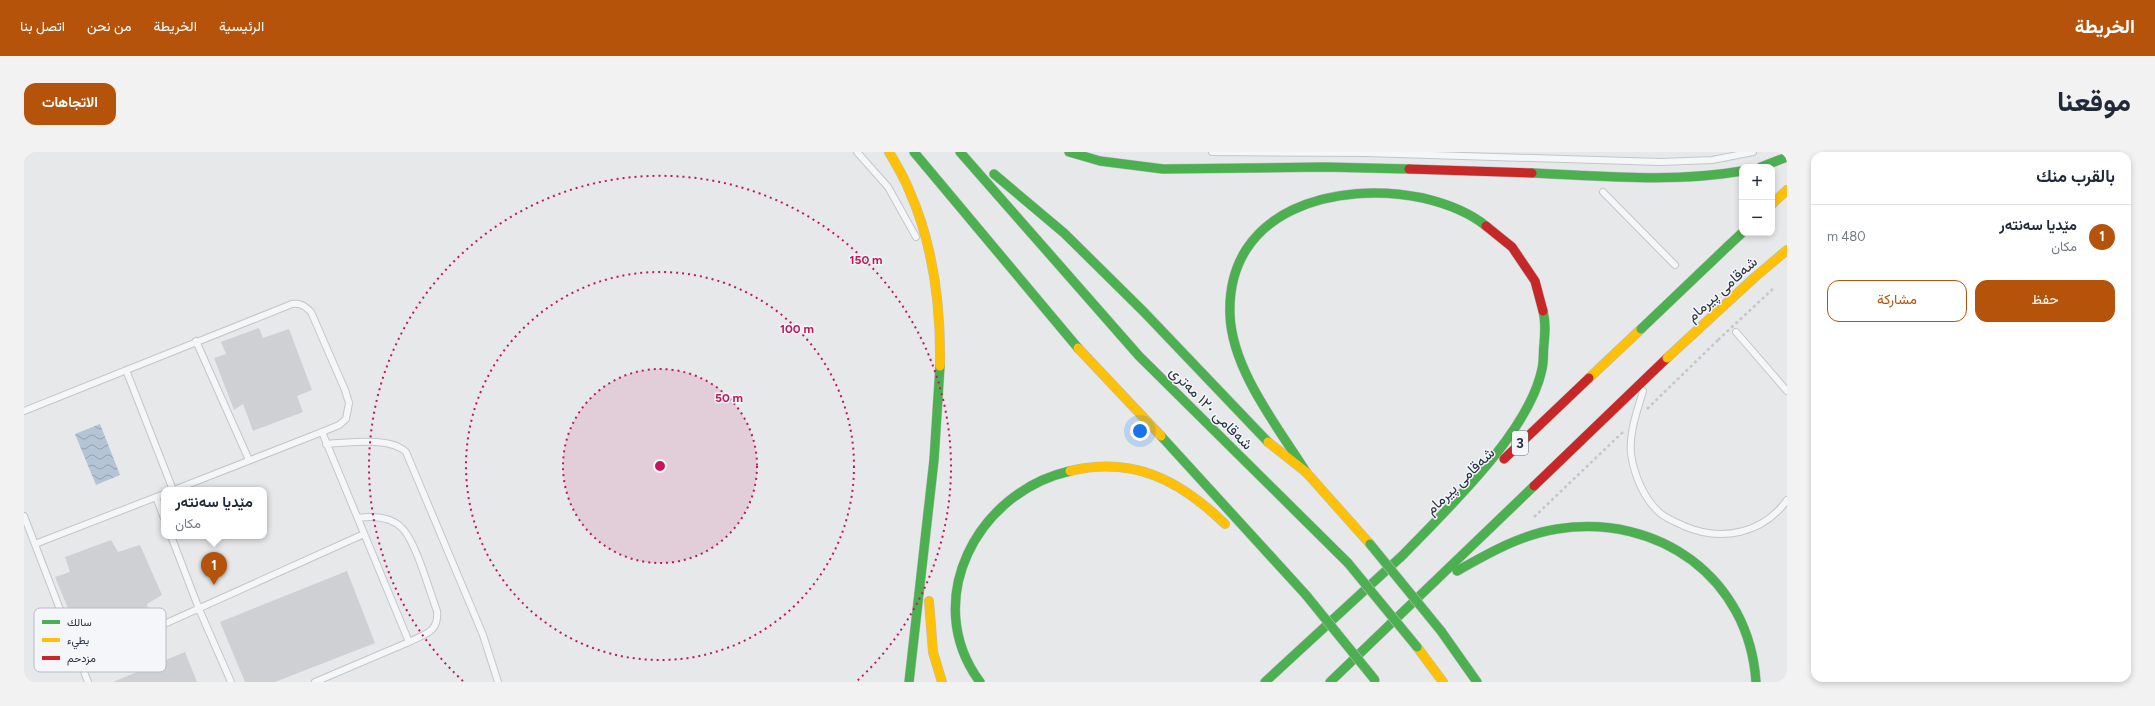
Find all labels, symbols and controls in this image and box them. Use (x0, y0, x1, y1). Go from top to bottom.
text: الخريطة (2075, 15, 2135, 38)
text: اتصل بنا (20, 18, 65, 35)
text: من نحن (87, 18, 132, 35)
text: الخريطة (154, 18, 197, 35)
text: الرئيسية (219, 18, 264, 35)
button: الاتجاهات (24, 83, 116, 125)
text: موقعنا (2057, 84, 2131, 118)
map controls (1739, 164, 1775, 236)
button: + (1739, 164, 1775, 200)
text: بالقرب منك (2036, 166, 2115, 186)
button: − (1739, 200, 1775, 236)
text: مێدیا سەنتەر (1999, 216, 2077, 234)
text: 480 m (1827, 229, 1866, 244)
text: 1 (2099, 229, 2105, 244)
text: مكان (2051, 239, 2077, 254)
text: 150 m (849, 253, 883, 267)
street label: شەقامی پیرمام (1683, 253, 1762, 326)
button: مشاركة (1827, 280, 1967, 322)
button: حفظ (1975, 280, 2115, 322)
text: 100 m (780, 322, 814, 336)
street label: شەقامی ١٢٠ مەتری (1165, 363, 1257, 454)
text: 50 m (715, 391, 743, 405)
your location (1130, 421, 1150, 441)
road number: 3 (1512, 431, 1528, 455)
street label: شەقامی پیرمام (1422, 444, 1499, 519)
centre of rings (653, 459, 667, 473)
popup (161, 487, 267, 539)
text: مێدیا سەنتەر (175, 493, 253, 511)
text: مكان (175, 516, 201, 531)
pin: 1 (201, 552, 227, 585)
legend (34, 608, 166, 672)
text: سالك (67, 616, 92, 629)
text: بطيء (67, 634, 89, 650)
text: مزدحم (67, 652, 96, 666)

